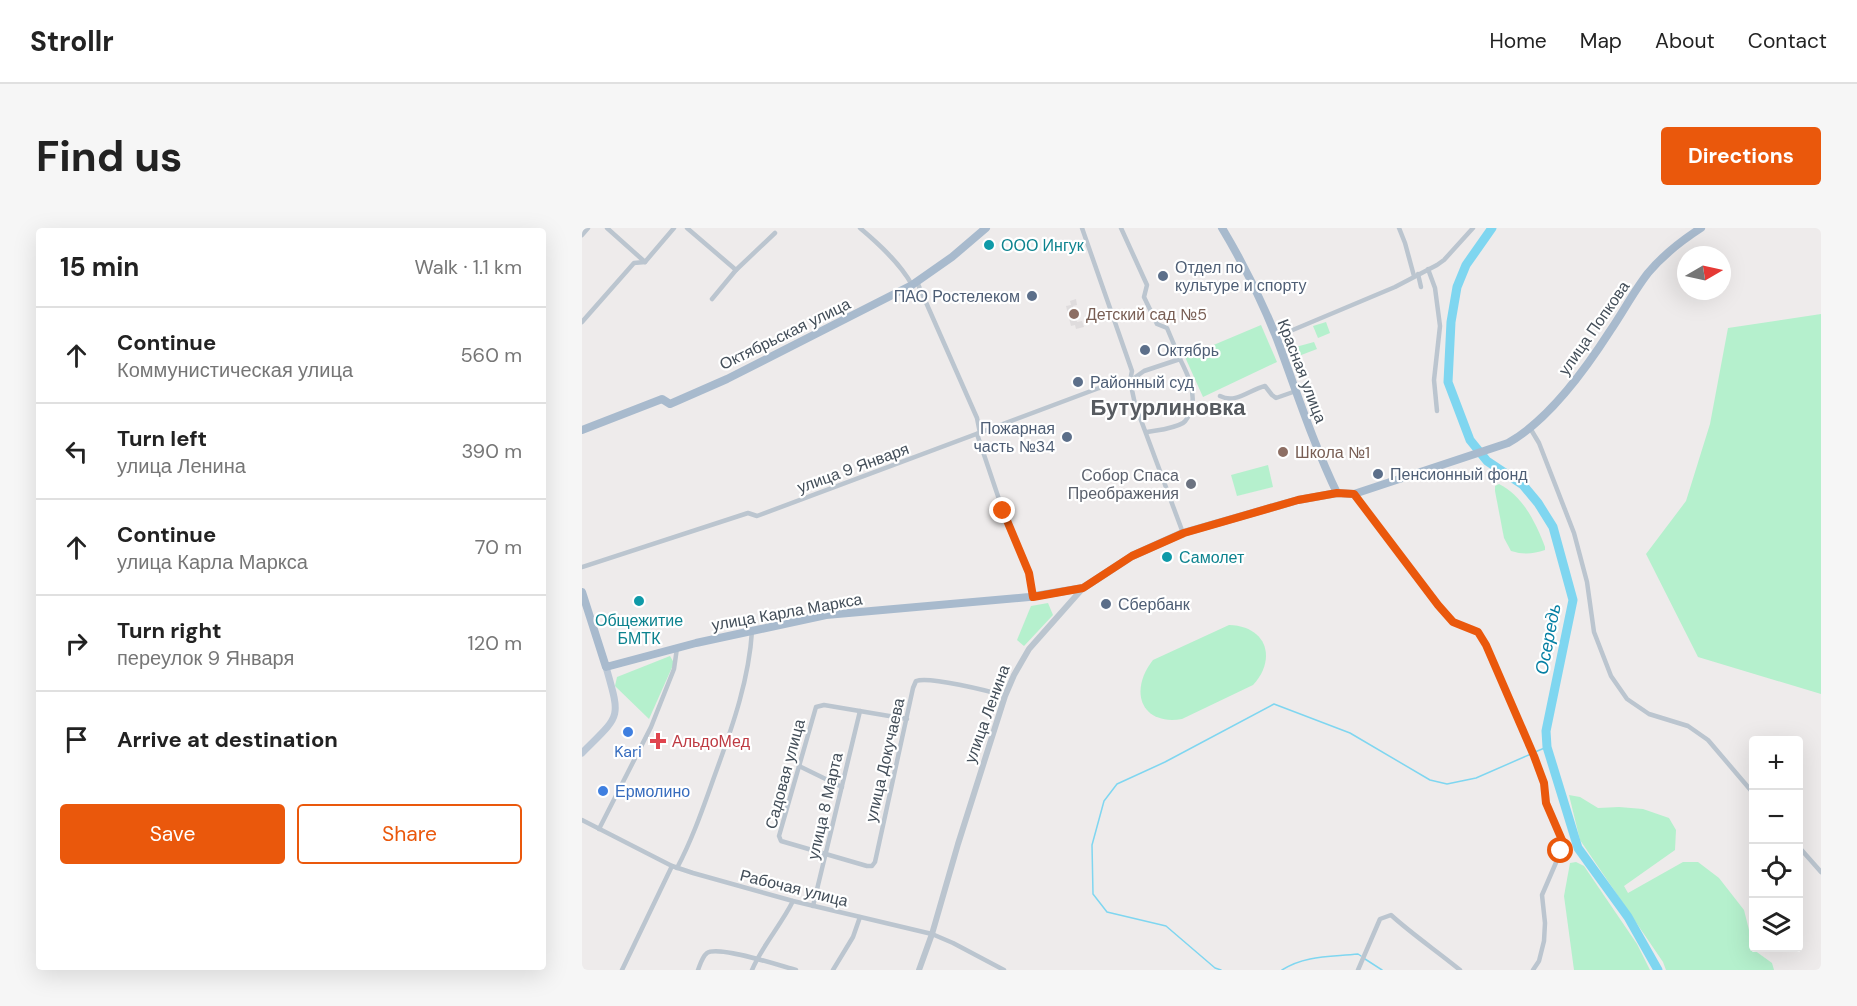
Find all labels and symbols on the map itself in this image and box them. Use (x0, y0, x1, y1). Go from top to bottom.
place label: ООО Ингук (1001, 235, 1085, 256)
marker: ООО Ингук (982, 238, 996, 252)
north arrow (1677, 246, 1731, 300)
place label: Отдел по культуре и спорту (1175, 257, 1306, 296)
marker: Отдел по культуре и спорту (1156, 269, 1170, 283)
street label: улица Попкова (1554, 277, 1634, 379)
place label: ПАО Ростелеком (894, 286, 1020, 307)
marker: ПАО Ростелеком (1025, 289, 1039, 303)
street label: Октябрьская улица (716, 293, 854, 375)
place label: Детский сад №5 (1086, 304, 1207, 325)
marker: Детский сад №5 (1067, 307, 1081, 321)
street label: Красная улица (1273, 316, 1332, 426)
place label: Октябрь (1157, 340, 1219, 361)
marker: Октябрь (1138, 343, 1152, 357)
place label: Районный суд (1090, 372, 1195, 393)
marker: Районный суд (1071, 375, 1085, 389)
district label: Бутурлиновка (1090, 393, 1246, 422)
place label: Пожарная часть №34 (974, 418, 1055, 457)
marker: Пожарная часть №34 (1060, 430, 1074, 444)
street label: улица 9 Января (794, 438, 912, 498)
place label: Школа №1 (1295, 442, 1370, 463)
marker: Школа №1 (1276, 445, 1290, 459)
place label: Пенсионный фонд (1390, 464, 1528, 485)
place label: Собор Спаса Преображения (1068, 465, 1179, 504)
marker: Пенсионный фонд (1371, 467, 1385, 481)
marker: Собор Спаса Преображения (1184, 477, 1198, 491)
route end (989, 497, 1015, 523)
place label: Самолет (1179, 547, 1245, 568)
marker: Самолет (1160, 550, 1174, 564)
street label: улица Карла Маркса (710, 588, 864, 636)
marker: Общежитие БМТК (632, 594, 646, 608)
place label: Сбербанк (1118, 594, 1191, 615)
marker: Сбербанк (1099, 597, 1113, 611)
water label: Осередь (1529, 601, 1567, 677)
place label: Общежитие БМТК (595, 610, 683, 649)
street label: улица Ленина (959, 662, 1015, 766)
street label: улица Докучаева (861, 696, 910, 824)
street label: Садовая улица (760, 717, 810, 831)
marker: Kari (621, 725, 635, 739)
place label: АльдоМед (672, 731, 751, 752)
marker: АльдоМед (649, 732, 667, 750)
place label: Kari (614, 741, 642, 762)
street label: улица 8 Марта (802, 750, 848, 862)
place label: Ермолино (615, 781, 690, 802)
marker: Ермолино (596, 784, 610, 798)
route start (1547, 837, 1573, 863)
street label: Рабочая улица (738, 864, 850, 912)

